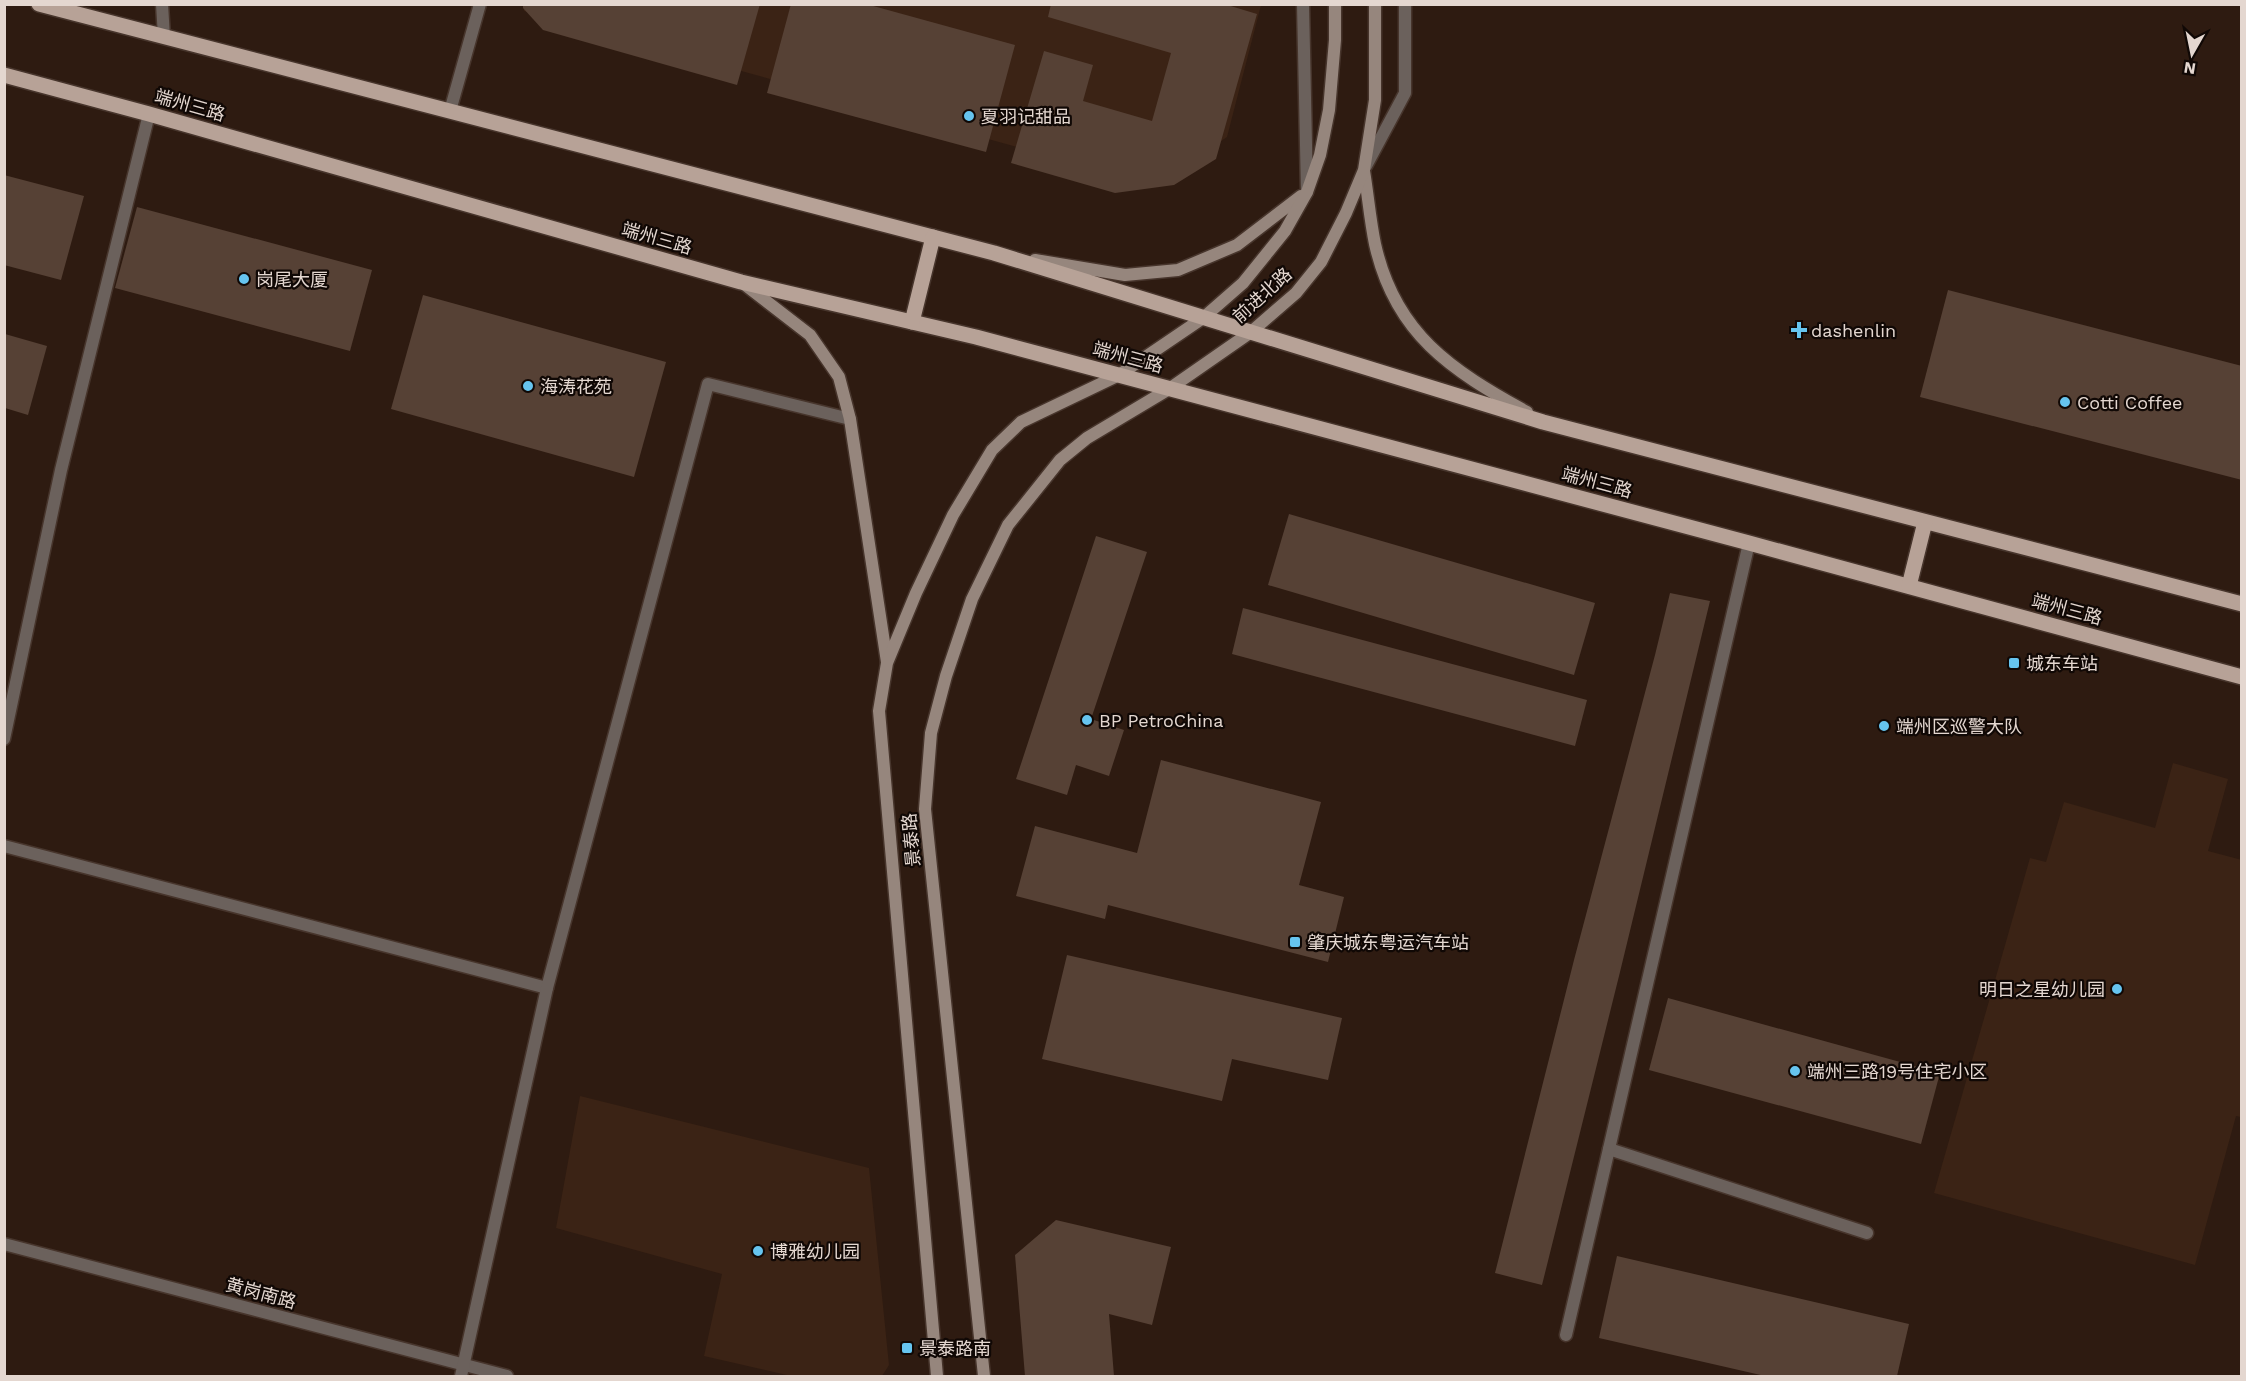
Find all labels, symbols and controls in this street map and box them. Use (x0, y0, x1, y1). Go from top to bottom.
north arrow (2162, 24, 2222, 84)
text: N (2182, 58, 2197, 79)
street label: 端州三路 (153, 85, 227, 125)
place label: 夏羽记甜品 (981, 106, 1071, 127)
marker: 夏羽记甜品 (962, 109, 976, 123)
street label: 端州三路 (620, 218, 694, 258)
street label: 前进北路 (1228, 263, 1296, 327)
place label: 岗尾大厦 (256, 269, 328, 290)
marker: 岗尾大厦 (237, 272, 251, 286)
place label: dashenlin (1811, 320, 1896, 341)
marker: dashenlin (1792, 323, 1806, 337)
street label: 端州三路 (1091, 338, 1165, 376)
place label: 海涛花苑 (540, 376, 612, 397)
marker: 海涛花苑 (521, 379, 535, 393)
place label: Cotti Coffee (2077, 392, 2183, 413)
marker: Cotti Coffee (2058, 395, 2072, 409)
street label: 端州三路 (1560, 463, 1634, 501)
street label: 端州三路 (2030, 590, 2104, 628)
place label: 城东车站 (2026, 653, 2098, 674)
marker: 城东车站 (2007, 656, 2021, 670)
place label: BP PetroChina (1099, 710, 1223, 731)
marker: BP PetroChina (1080, 713, 1094, 727)
place label: 端州区巡警大队 (1896, 716, 2022, 737)
marker: 端州区巡警大队 (1877, 719, 1891, 733)
street label: 景泰路 (898, 812, 924, 868)
place label: 肇庆城东粤运汽车站 (1307, 932, 1469, 953)
marker: 肇庆城东粤运汽车站 (1288, 935, 1302, 949)
place label: 明日之星幼儿园 (1979, 979, 2105, 1000)
marker: 明日之星幼儿园 (2110, 982, 2124, 996)
place label: 端州三路19号住宅小区 (1807, 1061, 1987, 1082)
marker: 端州三路19号住宅小区 (1788, 1064, 1802, 1078)
place label: 博雅幼儿园 (770, 1241, 860, 1262)
marker: 博雅幼儿园 (751, 1244, 765, 1258)
street label: 黄岗南路 (224, 1274, 298, 1312)
place label: 景泰路南 (919, 1338, 991, 1359)
marker: 景泰路南 (900, 1341, 914, 1355)

